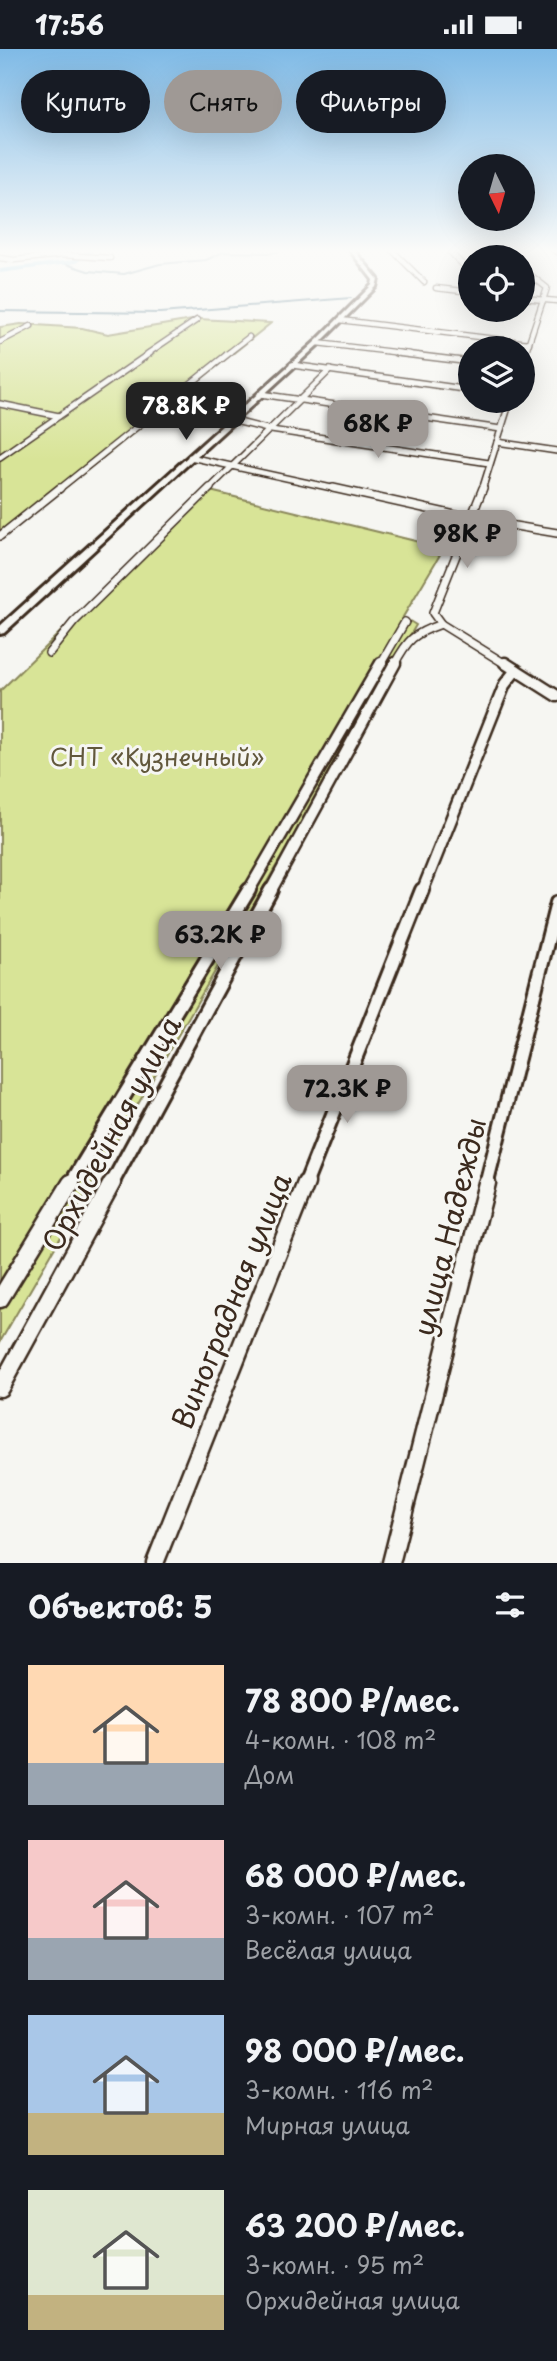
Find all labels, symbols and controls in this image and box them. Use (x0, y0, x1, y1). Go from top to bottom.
text: 17:56 (35, 5, 104, 44)
chip: Купить (21, 70, 150, 133)
chip: Снять (164, 70, 282, 133)
chip: Фильтры (296, 70, 446, 133)
north arrow (458, 154, 536, 231)
map controls (458, 154, 535, 413)
button: locate (458, 245, 535, 322)
button: layers (458, 336, 535, 413)
pin: 78.8K ₽ (121, 383, 251, 442)
text: 78.8K ₽ (142, 387, 230, 422)
pin: 68K ₽ (329, 401, 427, 460)
text: 68K ₽ (343, 405, 413, 440)
pin: 98K ₽ (418, 511, 516, 570)
text: 98K ₽ (433, 515, 501, 550)
park label: СНТ «Кузнечный» (50, 738, 264, 774)
pin: 63.2K ₽ (155, 911, 285, 971)
text: 63.2K ₽ (174, 916, 266, 951)
street label: Орхидейная улица (30, 1007, 191, 1259)
pin: 72.3K ₽ (282, 1065, 412, 1125)
text: 72.3K ₽ (303, 1070, 391, 1105)
street label: улица Надежды (401, 1113, 496, 1340)
street label: Виноградная улица (160, 1166, 302, 1435)
text: Объектов: 5 (28, 1583, 213, 1628)
icon: filters (491, 1586, 529, 1624)
text: 78 800 ₽/мес. (245, 1677, 460, 1722)
icon: home (84, 1693, 168, 1777)
text: 4-комн. · 108 m² (245, 1722, 436, 1757)
text: Дом (245, 1757, 294, 1792)
text: 68 000 ₽/мес. (245, 1852, 466, 1897)
icon: home (84, 1868, 168, 1952)
text: 3-комн. · 107 m² (245, 1897, 434, 1932)
text: Весёлая улица (245, 1932, 412, 1967)
text: 98 000 ₽/мес. (245, 2027, 465, 2072)
icon: home (84, 2043, 168, 2127)
text: 3-комн. · 116 m² (245, 2072, 433, 2107)
text: Мирная улица (245, 2107, 410, 2142)
text: 63 200 ₽/мес. (245, 2202, 465, 2247)
icon: home (84, 2218, 168, 2302)
text: 3-комн. · 95 m² (245, 2247, 424, 2282)
text: Орхидейная улица (245, 2282, 460, 2317)

